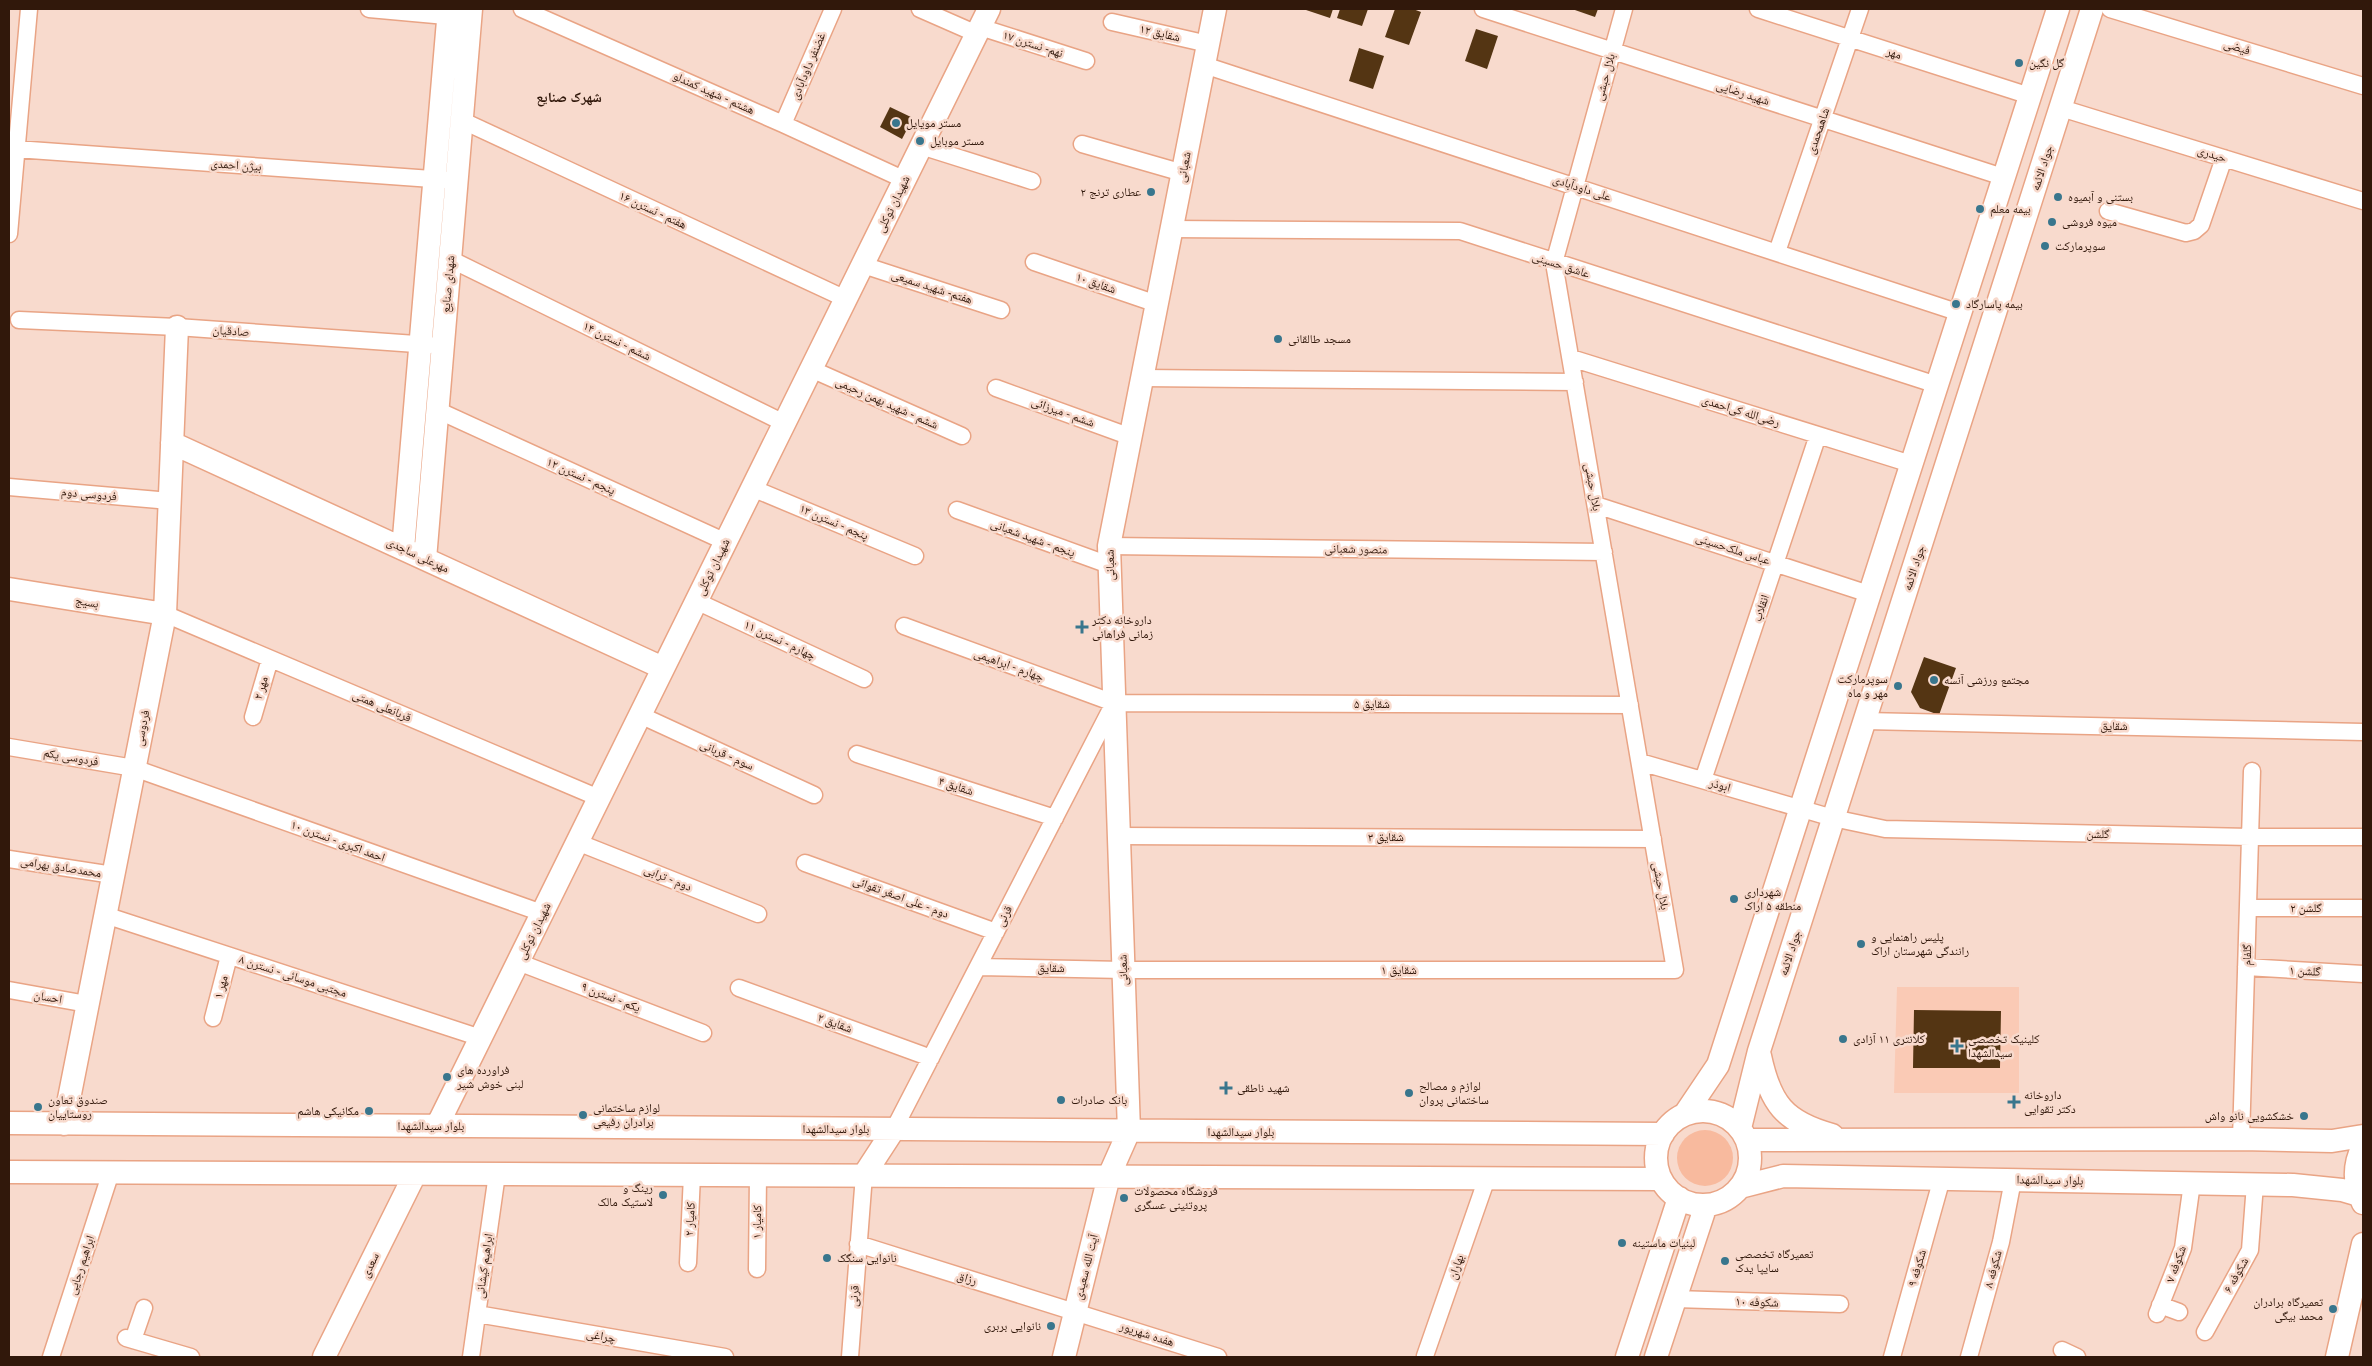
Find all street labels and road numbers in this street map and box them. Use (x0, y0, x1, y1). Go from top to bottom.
street label: شقایق ۱۲ (1138, 20, 1182, 45)
street label: نهم- نسترن ۱۷ (1001, 26, 1066, 61)
street label: غضنفر داودآبادی (786, 30, 829, 102)
street label: فیضی (2222, 34, 2253, 59)
street label: مهر (1883, 42, 1904, 63)
street label: بلال حبشی (1590, 51, 1619, 102)
street label: هشتم - شهید کمندلو (671, 67, 758, 118)
street label: شهید رضایی (1714, 76, 1772, 109)
street label: شاهمحمدی (1802, 105, 1833, 156)
street label: حیدری (2195, 141, 2229, 166)
street label: جواد الائمه (2026, 143, 2057, 193)
street label: شعبانی (1172, 150, 1195, 184)
street label: بیژن احمدی (210, 154, 262, 175)
street label: علی داودآبادی (1551, 170, 1613, 205)
street label: شهیدان توکلی (871, 172, 914, 235)
street label: هفتم - نسترن ۱۶ (617, 186, 690, 233)
street label: عاشق حسینی (1530, 247, 1592, 282)
street label: شهدای صنایع (437, 255, 458, 313)
street label: هفتم- شهید سمیعی (889, 265, 975, 308)
street label: شقایق ۱۰ (1074, 268, 1119, 297)
street label: ششم - نسترن ۱۴ (580, 317, 654, 364)
street label: صادقیان (212, 321, 250, 340)
street label: ششم - شهید بهمن رحیمی (833, 372, 941, 433)
street label: رضی‌الله کی‌احمدی (1700, 391, 1783, 431)
street label: ششم - میرزائی (1029, 392, 1097, 431)
street label: پنجم - نسترن ۱۲ (544, 453, 619, 498)
street label: بلال حبشی (1581, 462, 1606, 512)
street label: فردوسی دوم (60, 483, 118, 504)
street label: پنجم - نسترن ۱۳ (797, 499, 872, 544)
street label: پنجم - شهید شعبانی (989, 514, 1078, 561)
street label: عباس ملک‌حسینی (1694, 529, 1773, 569)
street label: مهرعلی ساجدی (384, 533, 452, 576)
street label: شهیدان توکلی (691, 535, 734, 598)
street label: منصور شعبانی (1325, 539, 1387, 558)
street label: جواد الائمه (1898, 543, 1929, 593)
street label: شعبانی (1101, 549, 1118, 581)
street label: بسیج (74, 591, 100, 612)
street label: انقلاب (1748, 592, 1773, 623)
street label: چهارم - نسترن ۱۱ (742, 616, 819, 664)
street label: چهارم - ابراهیمی (972, 644, 1047, 685)
street label: مهر ۲ (249, 674, 272, 701)
street label: قربانعلی همتی (350, 686, 414, 726)
street label: شقایق ۵ (1354, 695, 1390, 712)
street label: فردوسی (130, 708, 153, 748)
street label: شقایق (2100, 717, 2128, 734)
street label: سوم - قربانی (698, 735, 757, 774)
street label: فردوسی یکم (42, 743, 100, 770)
street label: شقایق ۴ (936, 772, 976, 799)
street label: ابوذر (1707, 773, 1733, 796)
street label: احمد اکبری - نسترن ۱۰ (289, 816, 388, 866)
street label: گلشن (2086, 825, 2110, 842)
street label: شقایق ۳ (1368, 828, 1404, 845)
street label: محمدصادق بهرامی (19, 852, 103, 881)
street label: دوم - ترابی (642, 860, 695, 895)
street label: بلال حبشی (1649, 861, 1674, 911)
street label: دوم - علی اصغر تقوائی (851, 871, 952, 922)
street label: شهیدان توکلی (512, 899, 555, 962)
street label: گلشن ۲ (2290, 899, 2322, 916)
street label: قرنی (991, 902, 1016, 929)
street label: جواد الائمه (1774, 928, 1805, 978)
street label: گلفام (2238, 944, 2255, 966)
street label: مجتبی موسائی - نسترن ۸ (237, 950, 349, 1001)
street label: شعبانی (1113, 954, 1132, 986)
street label: شقایق (1037, 959, 1065, 976)
street label: شقایق ۱ (1381, 961, 1417, 978)
street label: گلشن ۱ (2289, 961, 2321, 980)
street label: مهر ۱ (209, 973, 232, 1000)
street label: یکم - نسترن ۹ (579, 977, 643, 1016)
street label: احسان (33, 986, 64, 1007)
street label: شقایق ۲ (815, 1008, 855, 1037)
street label: بلوار سیدالشهدا (398, 1117, 464, 1134)
street label: بلوار سیدالشهدا (803, 1120, 869, 1137)
street label: بلوار سیدالشهدا (1208, 1123, 1274, 1140)
street label: بلوار سیدالشهدا (2016, 1170, 2084, 1189)
street label: کامیار ۲ (680, 1202, 699, 1236)
street label: کامیار ۱ (748, 1205, 765, 1239)
street label: آیت الله سعیدی (1069, 1231, 1102, 1301)
street label: ابراهیم کیشانی (471, 1232, 497, 1300)
street label: ابراهیم رجایی (63, 1233, 98, 1297)
street label: شکوفه ۷ (2161, 1243, 2190, 1285)
street label: شکوفه ۹ (1903, 1247, 1930, 1288)
street label: شکوفه ۸ (1979, 1248, 2006, 1289)
street label: سعدی (356, 1249, 383, 1280)
street label: بهاران (1443, 1252, 1468, 1282)
street label: شکوفه ۶ (2219, 1254, 2252, 1295)
street label: رزاق (955, 1266, 979, 1289)
street label: قرنی (844, 1285, 863, 1307)
street label: شکوفه ۱۰ (1735, 1292, 1779, 1311)
street label: هفده شهریور (1117, 1316, 1176, 1350)
street label: چراغی (585, 1325, 618, 1347)

